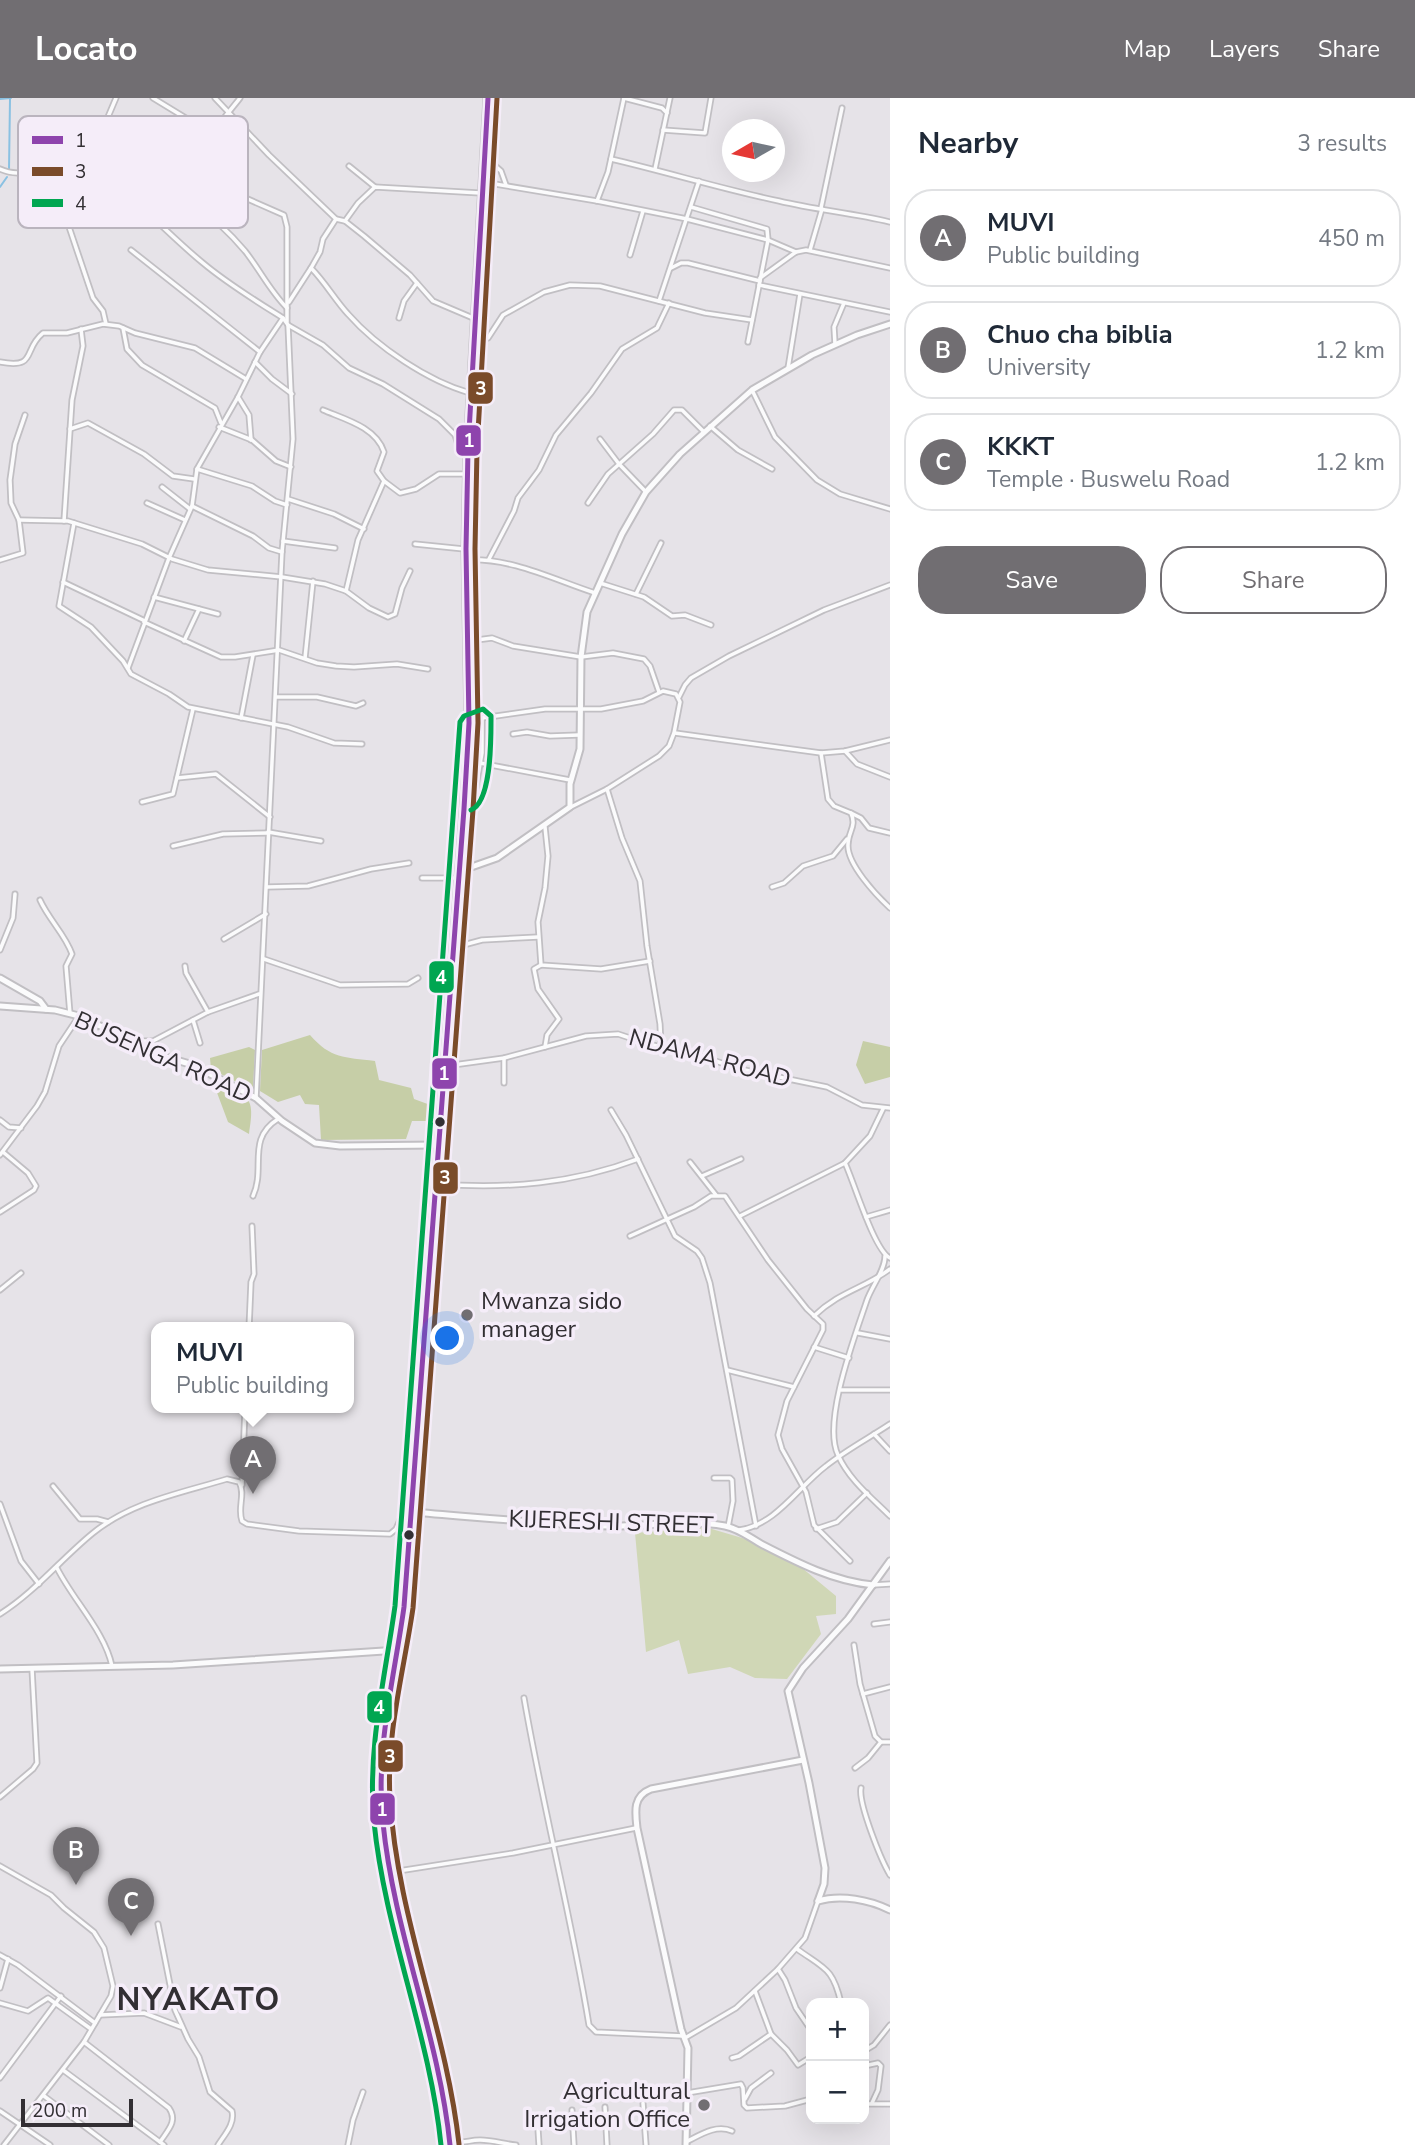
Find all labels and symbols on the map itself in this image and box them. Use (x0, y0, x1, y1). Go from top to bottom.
legend (18, 116, 248, 228)
north arrow (722, 119, 785, 182)
text: 1 (75, 128, 86, 154)
text: 3 (75, 159, 86, 185)
text: 4 (75, 191, 86, 217)
line badge: 3 (467, 371, 494, 405)
text: 3 (475, 376, 487, 402)
line badge: 1 (455, 424, 482, 457)
text: 1 (463, 428, 475, 454)
line badge: 4 (428, 960, 455, 994)
text: 4 (435, 965, 447, 991)
street label: BUSENGA ROAD (69, 1004, 257, 1110)
street label: NDAMA ROAD (626, 1021, 794, 1095)
line badge: 1 (431, 1057, 458, 1090)
text: 1 (438, 1061, 450, 1087)
unlabelled marker (433, 1115, 447, 1129)
line badge: 3 (432, 1161, 459, 1195)
text: 3 (439, 1165, 451, 1191)
place label: Mwanza sido manager (481, 1285, 622, 1345)
marker: Mwanza sido manager (459, 1307, 475, 1323)
your location (430, 1321, 464, 1355)
pin: A (230, 1436, 276, 1494)
street label: KIJERESHI STREET (508, 1502, 715, 1542)
unlabelled marker (402, 1528, 416, 1542)
line badge: 4 (366, 1690, 393, 1724)
text: 4 (373, 1695, 385, 1721)
line badge: 3 (377, 1739, 404, 1773)
text: 3 (384, 1744, 396, 1770)
line badge: 1 (369, 1792, 396, 1826)
text: 1 (376, 1797, 388, 1823)
pin: B (53, 1827, 99, 1885)
pin: C (108, 1878, 154, 1936)
district label: NYAKATO (117, 1978, 281, 2021)
place label: Agricultural Irrigation Office (524, 2075, 690, 2135)
scale bar (21, 2096, 133, 2128)
marker: Agricultural Irrigation Office (696, 2097, 712, 2113)

